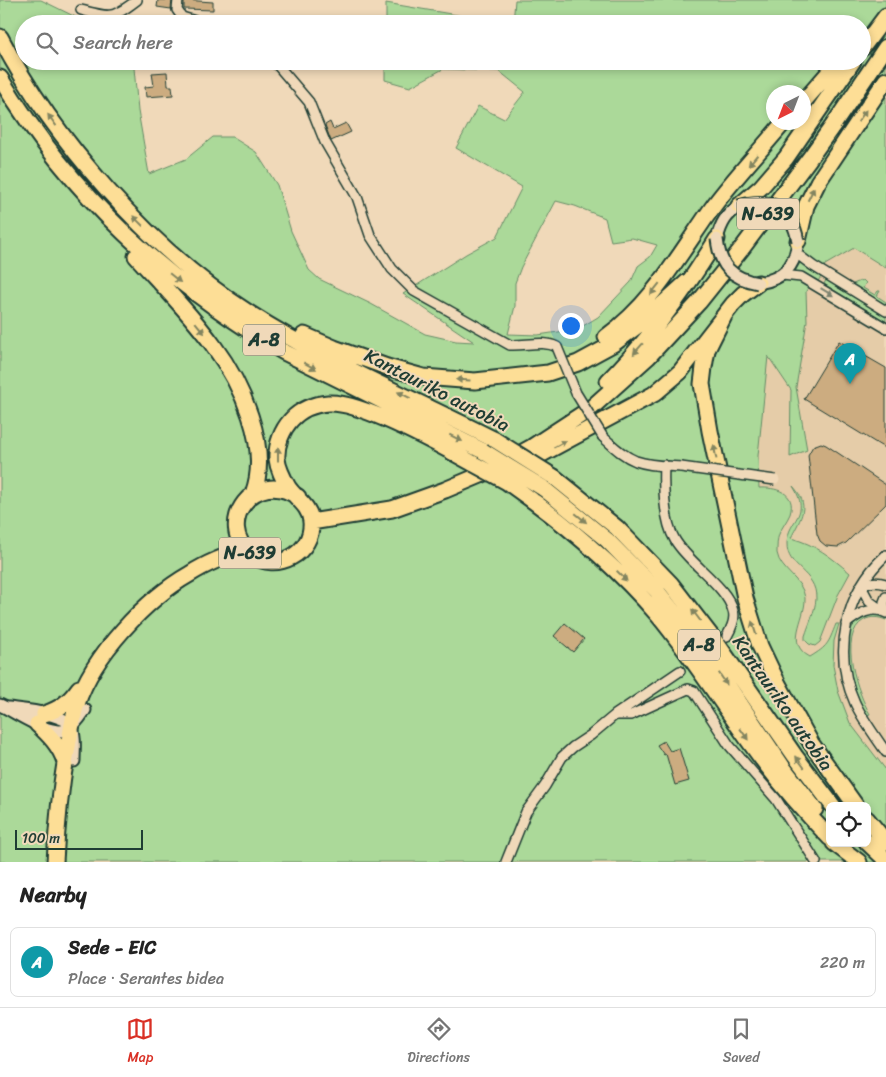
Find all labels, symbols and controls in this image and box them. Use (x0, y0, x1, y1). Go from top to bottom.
search box (15, 15, 871, 70)
text: Search here (73, 26, 173, 59)
icon: search (33, 29, 61, 57)
north arrow (766, 85, 811, 130)
one-way arrow (857, 109, 867, 122)
one-way arrow (47, 113, 57, 127)
one-way arrow (747, 153, 758, 166)
one-way arrow (808, 187, 816, 201)
road number: N-639 (737, 198, 799, 230)
one-way arrow (132, 215, 144, 227)
one-way arrow (168, 272, 181, 283)
one-way arrow (650, 283, 660, 296)
one-way arrow (821, 287, 834, 296)
your location (558, 313, 584, 339)
one-way arrow (195, 322, 206, 335)
road number: A-8 (243, 324, 285, 356)
street label: Kantauriko autobia (358, 339, 516, 441)
one-way arrow (632, 343, 643, 356)
pin: A (834, 343, 866, 384)
one-way arrow (303, 362, 318, 370)
one-way arrow (455, 376, 471, 384)
one-way arrow (397, 391, 411, 399)
one-way arrow (449, 434, 464, 442)
one-way arrow (553, 440, 568, 448)
one-way arrow (710, 444, 718, 460)
one-way arrow (274, 446, 282, 462)
one-way arrow (574, 513, 587, 524)
road number: N-639 (219, 538, 281, 568)
one-way arrow (616, 570, 628, 582)
one-way arrow (691, 608, 701, 622)
one-way arrow (750, 620, 758, 635)
street label: Kantauriko autobia (724, 628, 843, 778)
road number: A-8 (678, 630, 720, 660)
one-way arrow (718, 672, 728, 685)
one-way arrow (739, 727, 749, 741)
one-way arrow (794, 756, 805, 769)
map controls (826, 802, 871, 847)
button: locate (826, 802, 871, 847)
text: 100 m (22, 826, 60, 851)
scale bar (15, 827, 142, 850)
text: Nearby (20, 876, 86, 914)
text: Sede - EIC (68, 931, 156, 964)
text: A (32, 948, 42, 977)
text: 220 m (820, 948, 865, 977)
text: Place · Serantes bidea (68, 964, 224, 993)
tab: Map (126, 1015, 154, 1070)
tab: Directions (407, 1015, 470, 1070)
tab: Saved (723, 1015, 760, 1070)

